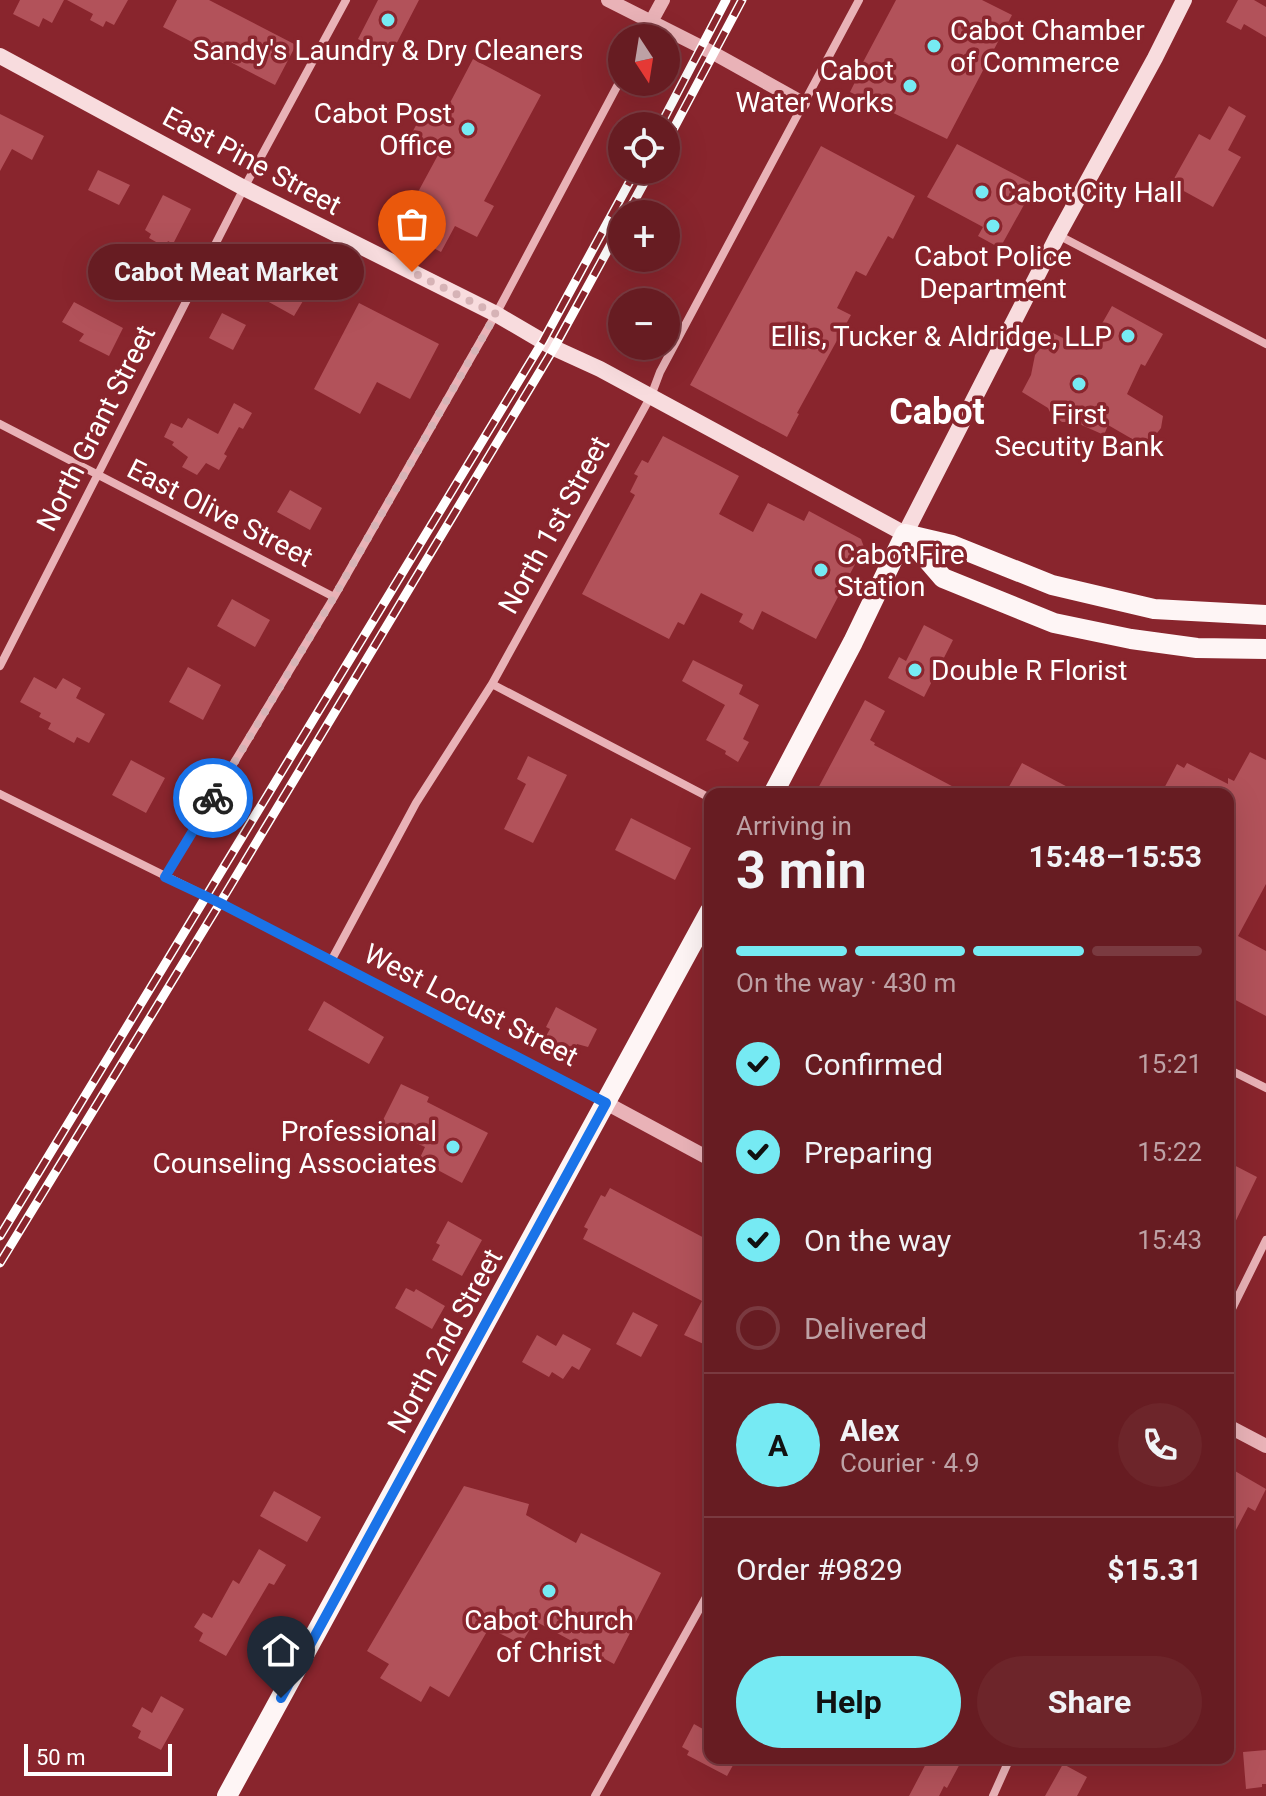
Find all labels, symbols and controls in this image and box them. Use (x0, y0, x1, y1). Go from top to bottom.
marker: Sandy's Laundry & Dry Cleaners (379, 11, 397, 29)
place label: Cabot Chamber of Commerce (950, 14, 1145, 79)
north arrow (608, 24, 680, 96)
map controls (608, 24, 680, 360)
place label: Sandy's Laundry & Dry Cleaners (193, 34, 583, 67)
marker: Cabot Chamber of Commerce (925, 37, 943, 55)
place label: Cabot Water Works (735, 54, 894, 119)
marker: Cabot Water Works (901, 77, 919, 95)
place label: Cabot Post Office (314, 97, 452, 162)
street label: East Pine Street (157, 100, 347, 222)
button: locate (608, 112, 680, 184)
marker: Cabot Post Office (459, 120, 477, 138)
place label: Cabot City Hall (998, 176, 1182, 209)
marker: Cabot City Hall (973, 183, 991, 201)
pin (378, 190, 446, 272)
button: + (608, 200, 680, 272)
icon: bag (390, 202, 434, 246)
marker: Cabot Police Department (984, 217, 1002, 235)
place label: Cabot Police Department (914, 240, 1072, 305)
callout: Cabot Meat Market (88, 244, 364, 300)
text: Cabot Meat Market (114, 257, 338, 287)
button: − (608, 288, 680, 360)
street label: North Grant Street (30, 320, 162, 536)
place label: Ellis, Tucker & Aldridge, LLP (770, 320, 1112, 353)
marker: Ellis, Tucker & Aldridge, LLP (1119, 327, 1137, 345)
marker: First Secutity Bank (1070, 375, 1088, 393)
district label: Cabot (889, 391, 985, 433)
place label: First Secutity Bank (994, 398, 1164, 463)
street label: North 1st Street (492, 430, 616, 620)
street label: East Olive Street (122, 452, 318, 574)
place label: Cabot Fire Station (837, 538, 965, 603)
marker: Cabot Fire Station (812, 561, 830, 579)
place label: Double R Florist (931, 654, 1127, 687)
marker: Double R Florist (906, 661, 924, 679)
courier (173, 758, 253, 838)
icon: bike (191, 776, 235, 820)
text: Arriving in (736, 811, 852, 841)
text: 15:48–15:53 (1028, 839, 1202, 874)
text: 3 min (736, 840, 867, 901)
street label: West Locust Street (359, 937, 583, 1073)
text: On the way · 430 m (736, 968, 956, 998)
icon: check (736, 1042, 780, 1086)
text: Confirmed (804, 1047, 943, 1082)
text: 15:21 (1137, 1049, 1202, 1079)
place label: Professional Counseling Associates (153, 1115, 437, 1180)
icon: check (736, 1130, 780, 1174)
text: Preparing (804, 1135, 933, 1170)
text: 15:22 (1137, 1137, 1202, 1167)
marker: Professional Counseling Associates (444, 1138, 462, 1156)
icon: check (736, 1218, 780, 1262)
text: On the way (804, 1223, 951, 1258)
text: 15:43 (1137, 1225, 1202, 1255)
street label: North 2nd Street (381, 1243, 509, 1439)
text: Delivered (804, 1311, 927, 1346)
button: phone (1118, 1403, 1202, 1487)
text: Alex (840, 1413, 900, 1448)
text: A (768, 1428, 788, 1463)
text: Courier · 4.9 (840, 1448, 980, 1478)
text: Order #9829 (736, 1552, 903, 1587)
text: $15.31 (1107, 1552, 1202, 1587)
marker: Cabot Church of Christ (540, 1582, 558, 1600)
place label: Cabot Church of Christ (464, 1604, 634, 1669)
pin (247, 1616, 315, 1698)
icon: home (259, 1628, 303, 1672)
button: Help (736, 1656, 961, 1748)
button: Share (977, 1656, 1202, 1748)
scale bar (24, 1740, 172, 1776)
text: 50 m (36, 1745, 85, 1770)

